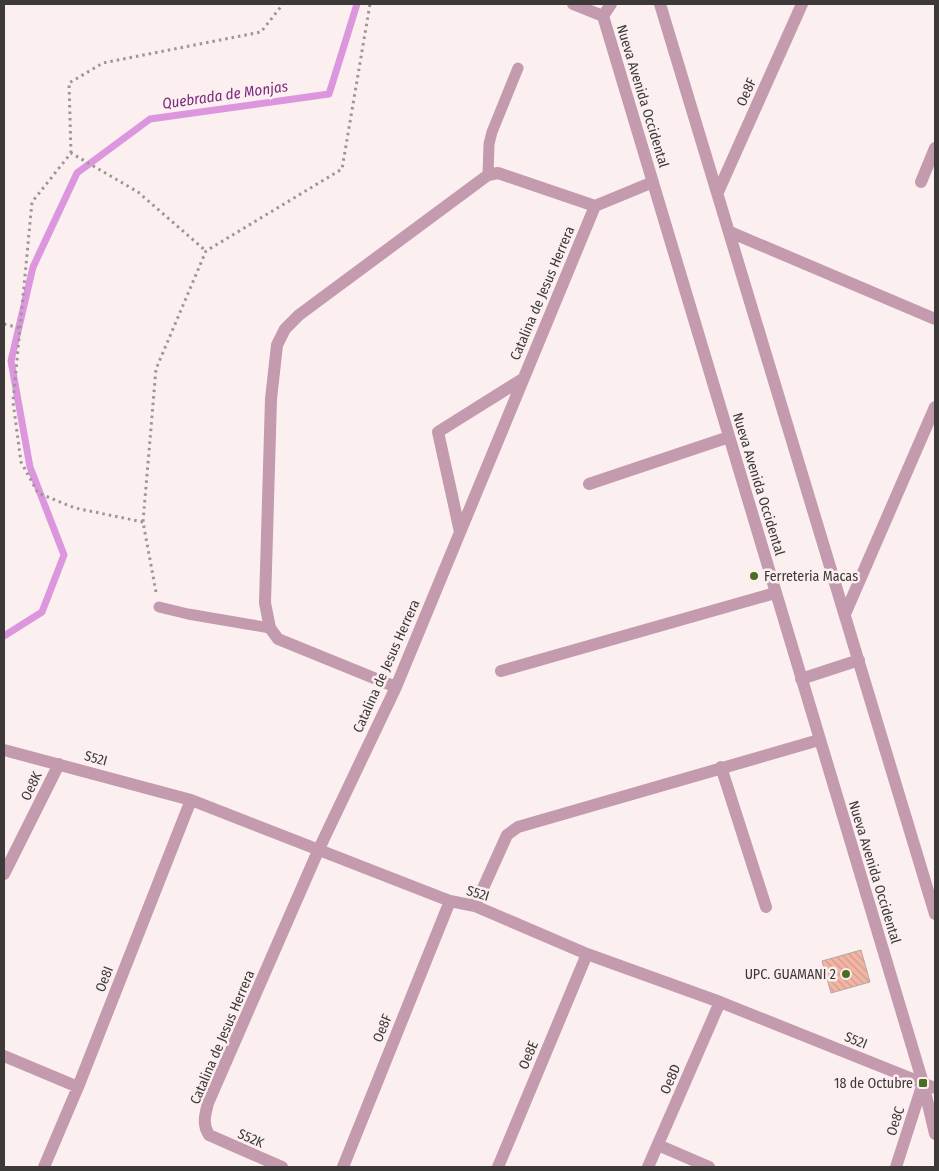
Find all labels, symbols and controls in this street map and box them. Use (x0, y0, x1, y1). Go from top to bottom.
street label: Nueva Avenida Occidental (613, 23, 672, 170)
street label: Oe8F (733, 76, 760, 109)
water label: Quebrada de Monjas (161, 77, 290, 113)
street label: Catalina de Jesus Herrera (507, 224, 578, 363)
street label: Nueva Avenida Occidental (729, 411, 788, 558)
place label: Ferreteria Macas (764, 568, 858, 585)
marker: Ferreteria Macas (748, 570, 760, 582)
street label: Catalina de Jesus Herrera (349, 597, 424, 735)
street label: S52I (83, 747, 109, 770)
street label: Oe8K (17, 768, 46, 803)
street label: Nueva Avenida Occidental (845, 799, 904, 946)
street label: S52I (464, 882, 491, 905)
street label: Oe8I (92, 964, 117, 995)
place label: UPC. GUAMANI 2 (745, 966, 836, 983)
street label: Catalina de Jesus Herrera (187, 968, 258, 1107)
marker: UPC. GUAMANI 2 (840, 968, 852, 980)
street label: Oe8F (369, 1012, 396, 1045)
street label: S52I (842, 1028, 870, 1053)
street label: Oe8E (515, 1038, 542, 1072)
street label: Oe8D (657, 1062, 684, 1097)
place label: 18 de Octubre (834, 1075, 913, 1092)
marker: 18 de Octubre (917, 1077, 929, 1089)
street label: Oe8C (883, 1104, 908, 1138)
street label: S52K (235, 1125, 267, 1152)

